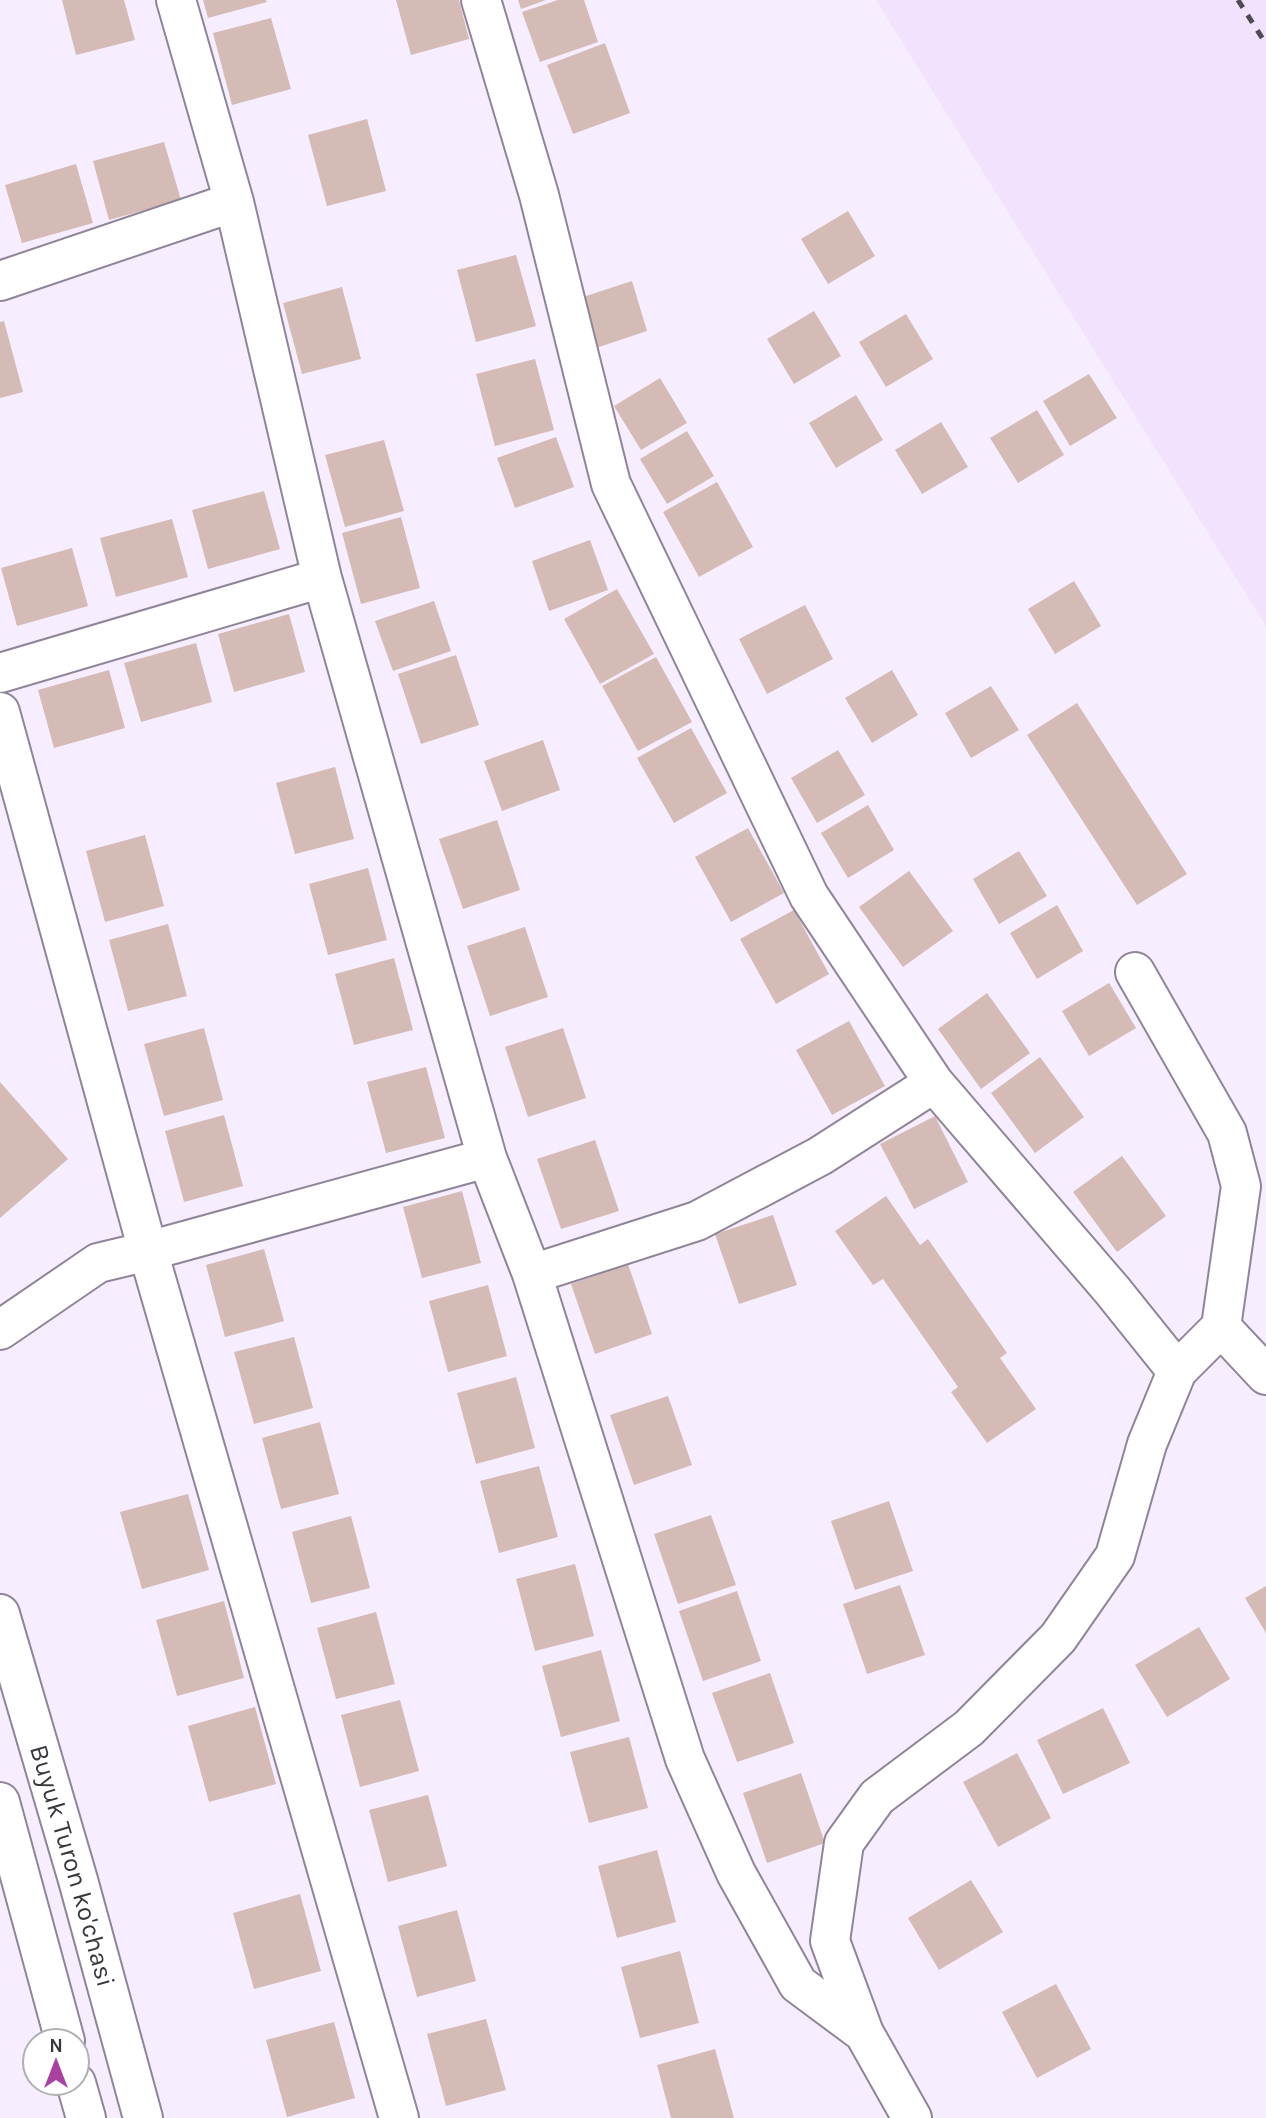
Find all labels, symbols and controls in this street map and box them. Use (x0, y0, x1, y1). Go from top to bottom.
street label: Buyuk Turon ko'chasi (24, 1741, 122, 1990)
north arrow (21, 2027, 91, 2097)
text: N (49, 2035, 63, 2057)

